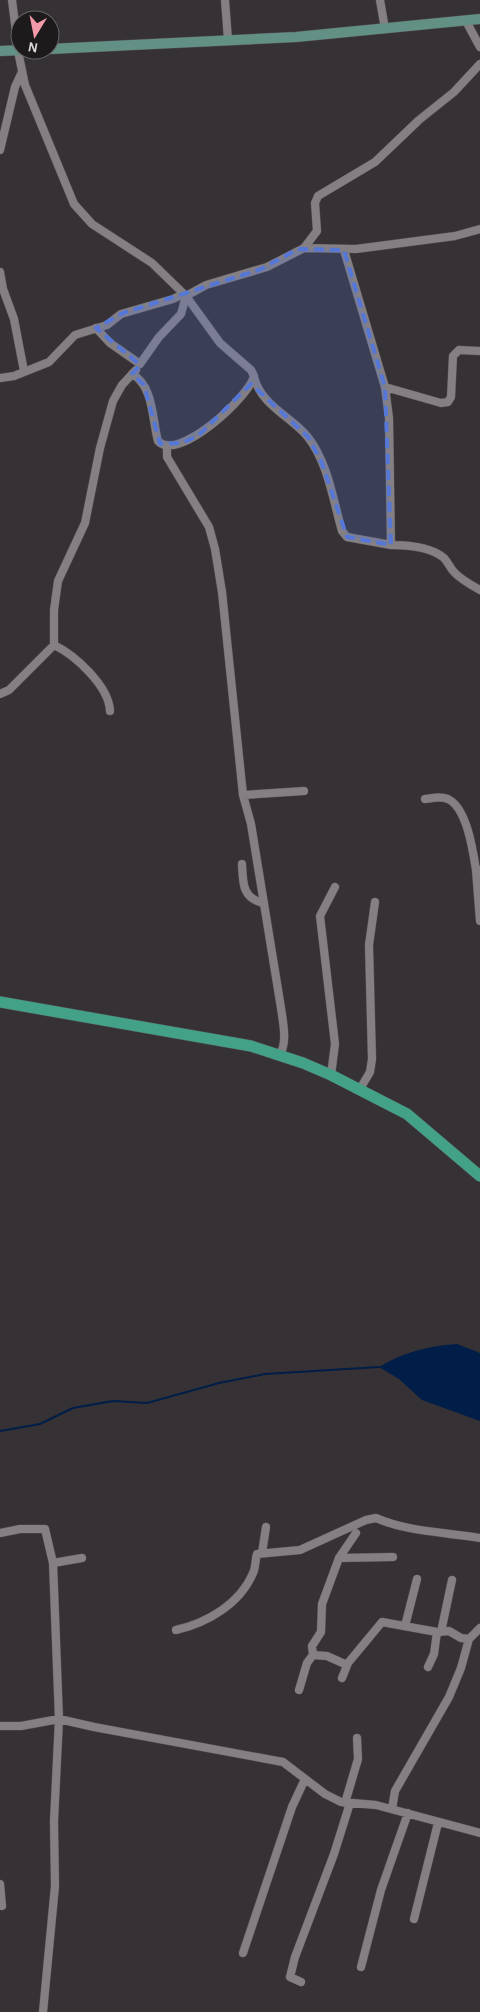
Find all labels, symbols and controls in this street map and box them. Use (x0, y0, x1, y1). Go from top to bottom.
north arrow (10, 10, 60, 60)
text: N (27, 39, 39, 55)

